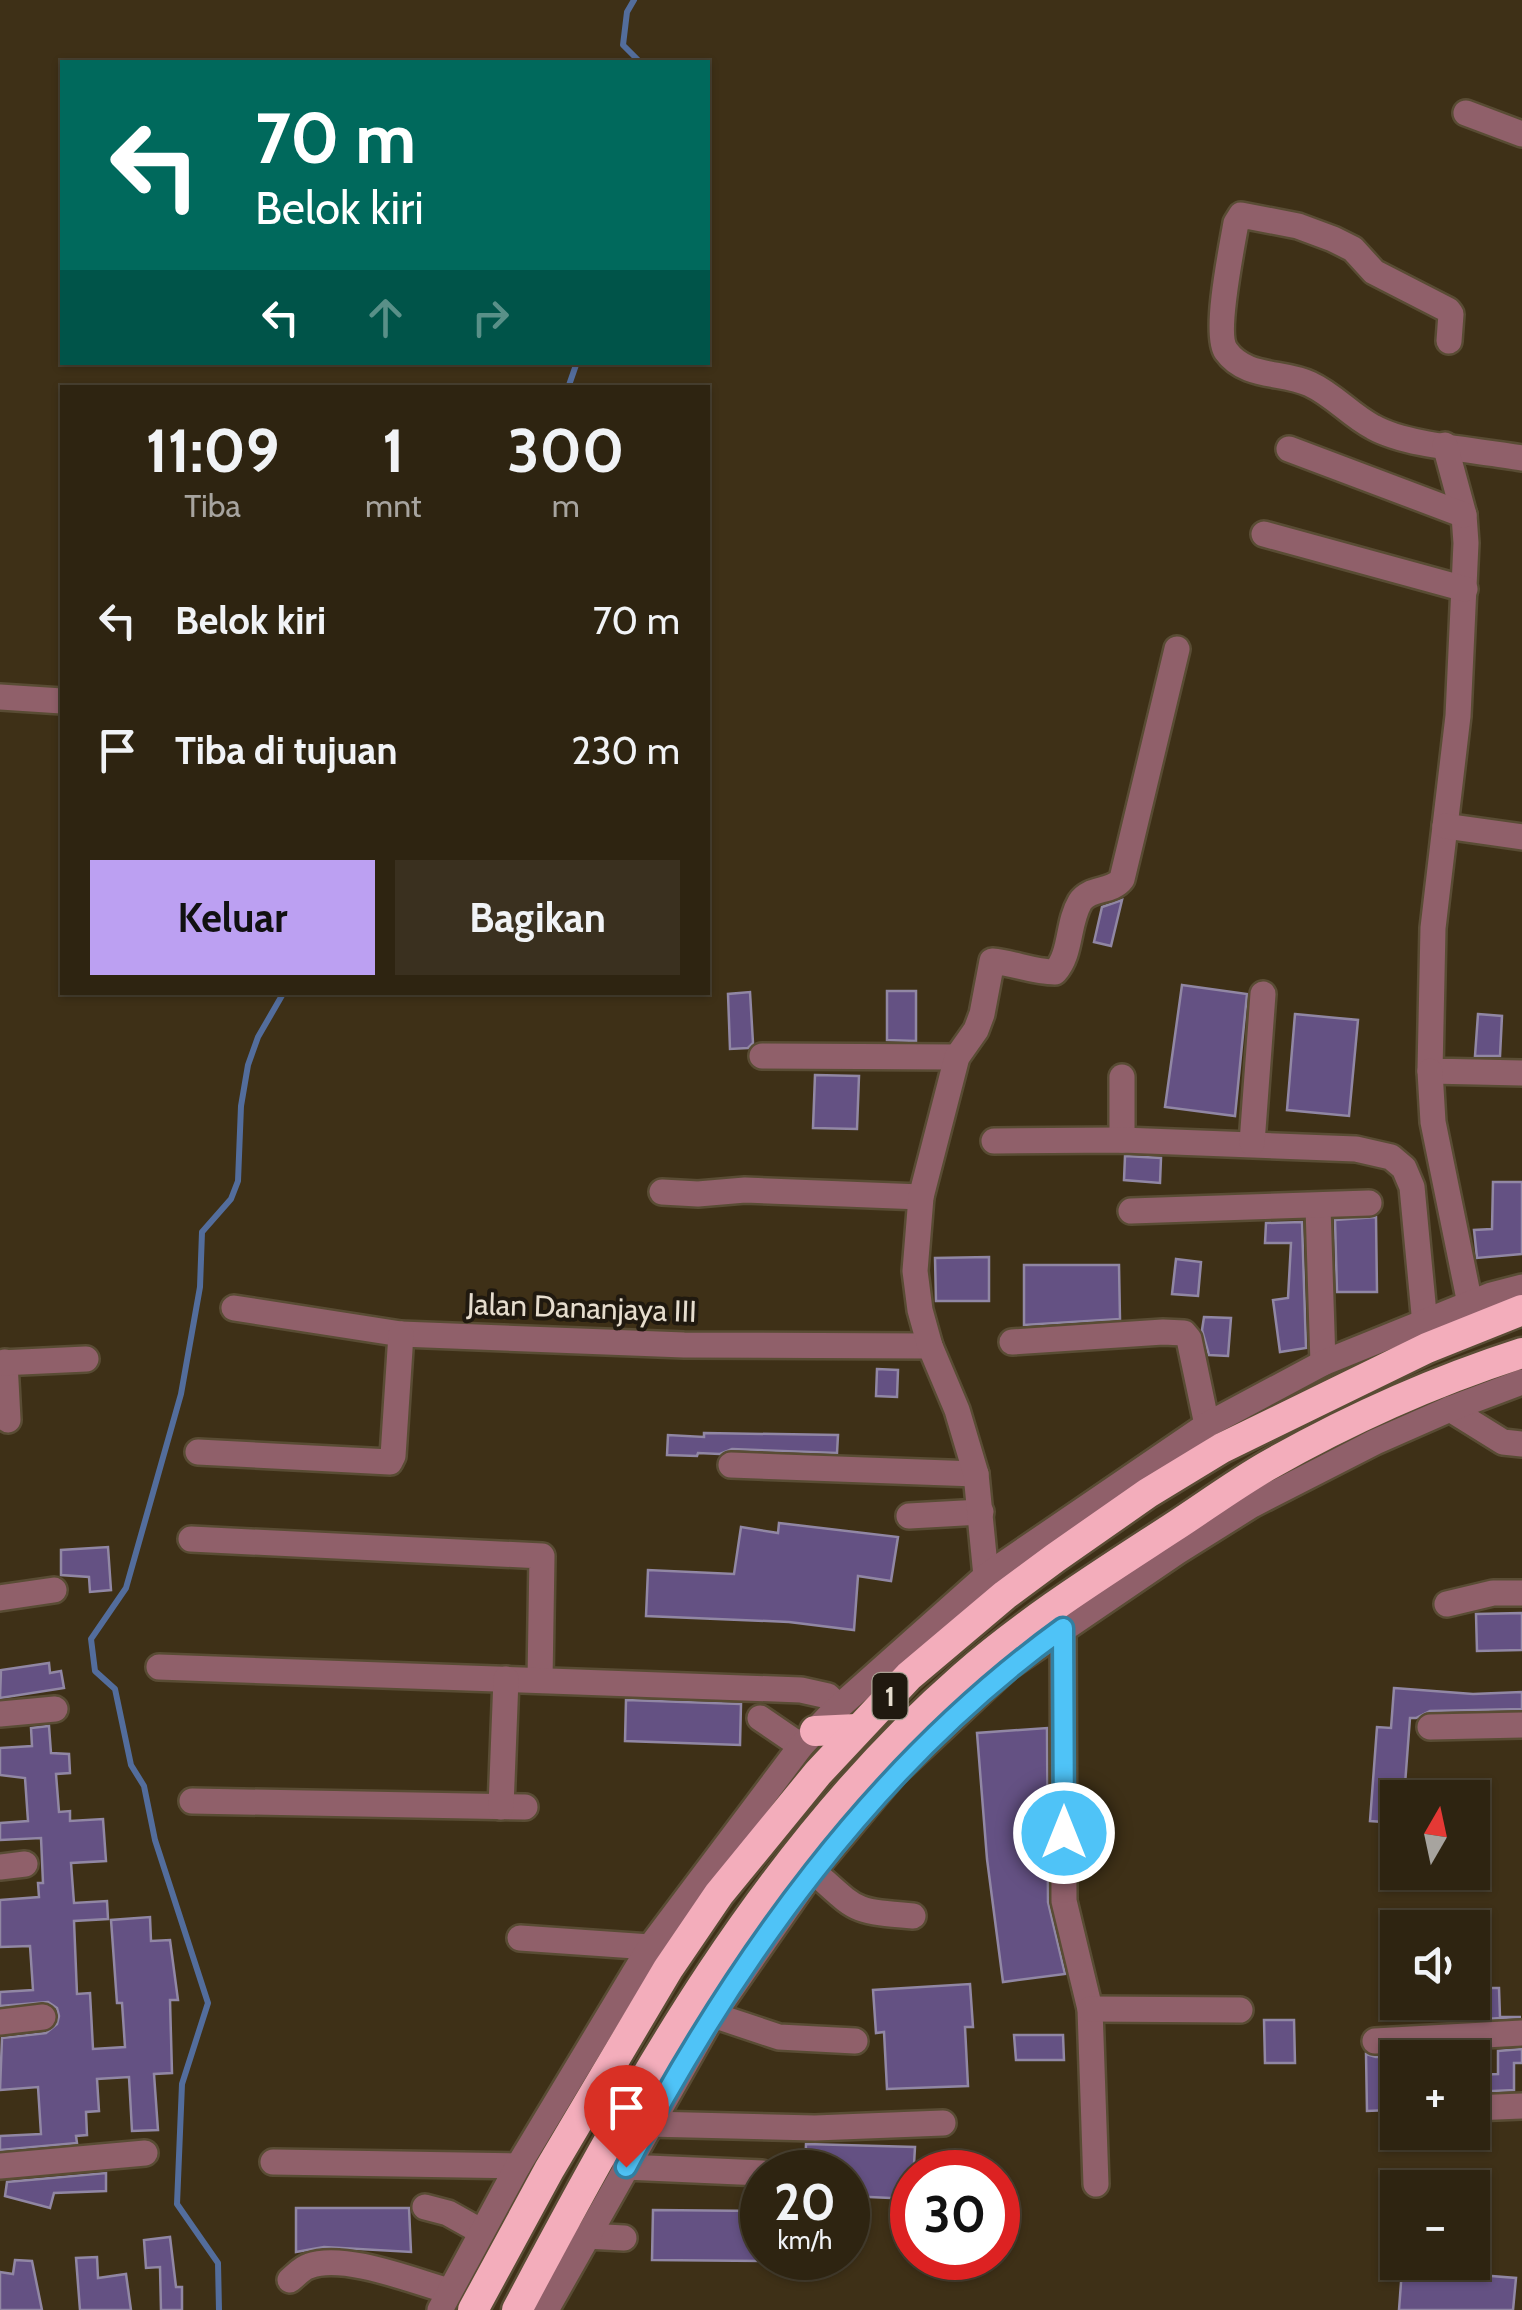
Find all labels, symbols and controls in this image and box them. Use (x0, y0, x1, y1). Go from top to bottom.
text: 70 m (255, 95, 416, 181)
icon: left (90, 100, 220, 230)
text: Belok kiri (255, 181, 424, 235)
icon: left (253, 290, 308, 345)
icon: ahead (358, 290, 413, 345)
icon: right (463, 290, 518, 345)
text: 11:09 (146, 414, 279, 487)
text: 1 (382, 414, 404, 487)
text: 300 (507, 414, 624, 487)
text: Tiba (184, 486, 241, 525)
text: mnt (365, 486, 422, 525)
text: m (552, 486, 580, 525)
icon: left (90, 593, 145, 648)
text: Belok kiri (175, 597, 326, 644)
text: 70 m (593, 597, 680, 644)
icon: arrive (90, 723, 145, 778)
text: Tiba di tujuan (175, 727, 397, 774)
text: 230 m (571, 727, 680, 774)
button: Keluar (90, 860, 375, 975)
button: Bagikan (395, 860, 680, 975)
street label: Jalan Dananjaya III (465, 1285, 698, 1330)
road number: 1 (872, 1673, 908, 1719)
north arrow (1380, 1780, 1490, 1890)
map controls (1380, 1780, 1490, 2280)
position arrow (1012, 1781, 1116, 1885)
button: sound (1380, 1910, 1490, 2020)
button: + (1380, 2040, 1490, 2150)
pin (584, 2065, 669, 2168)
icon: arrive (599, 2080, 654, 2135)
speed limit sign: 30 (890, 2150, 1020, 2280)
button: − (1380, 2170, 1490, 2280)
text: 20 (774, 2172, 836, 2233)
text: km/h (778, 2225, 832, 2255)

